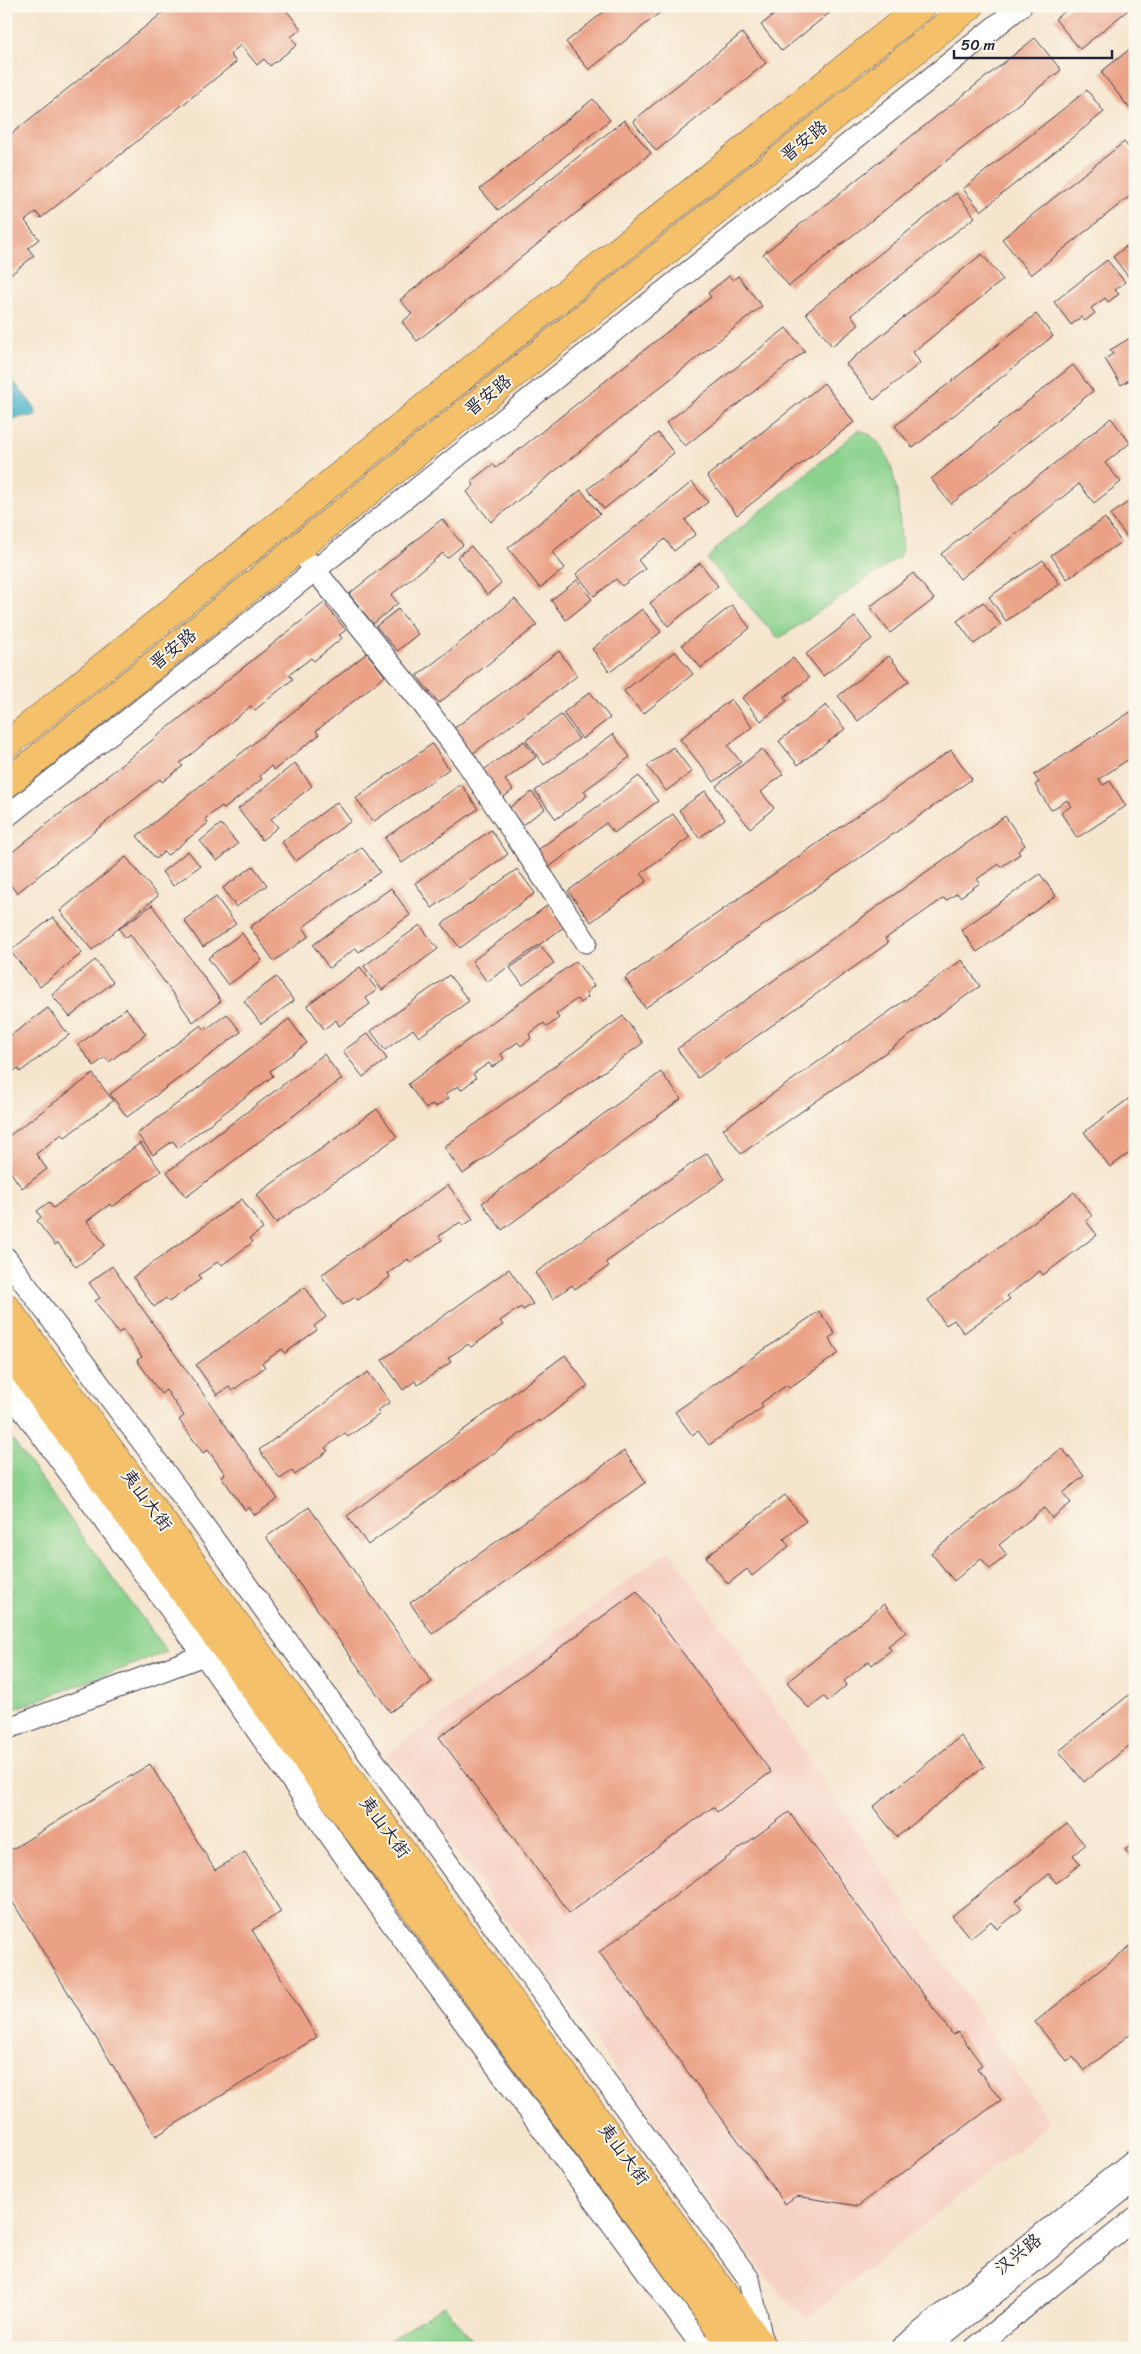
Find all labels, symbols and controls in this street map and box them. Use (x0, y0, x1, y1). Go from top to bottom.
scale bar (954, 28, 1111, 60)
text: 50 m (961, 32, 996, 58)
street label: 晋安路 (773, 112, 835, 170)
street label: 晋安路 (457, 366, 519, 424)
street label: 晋安路 (142, 620, 204, 678)
street label: 夷山大街 (113, 1461, 181, 1539)
street label: 夷山大街 (351, 1788, 419, 1866)
street label: 夷山大街 (590, 2115, 658, 2193)
street label: 汉兴路 (987, 2225, 1049, 2283)

